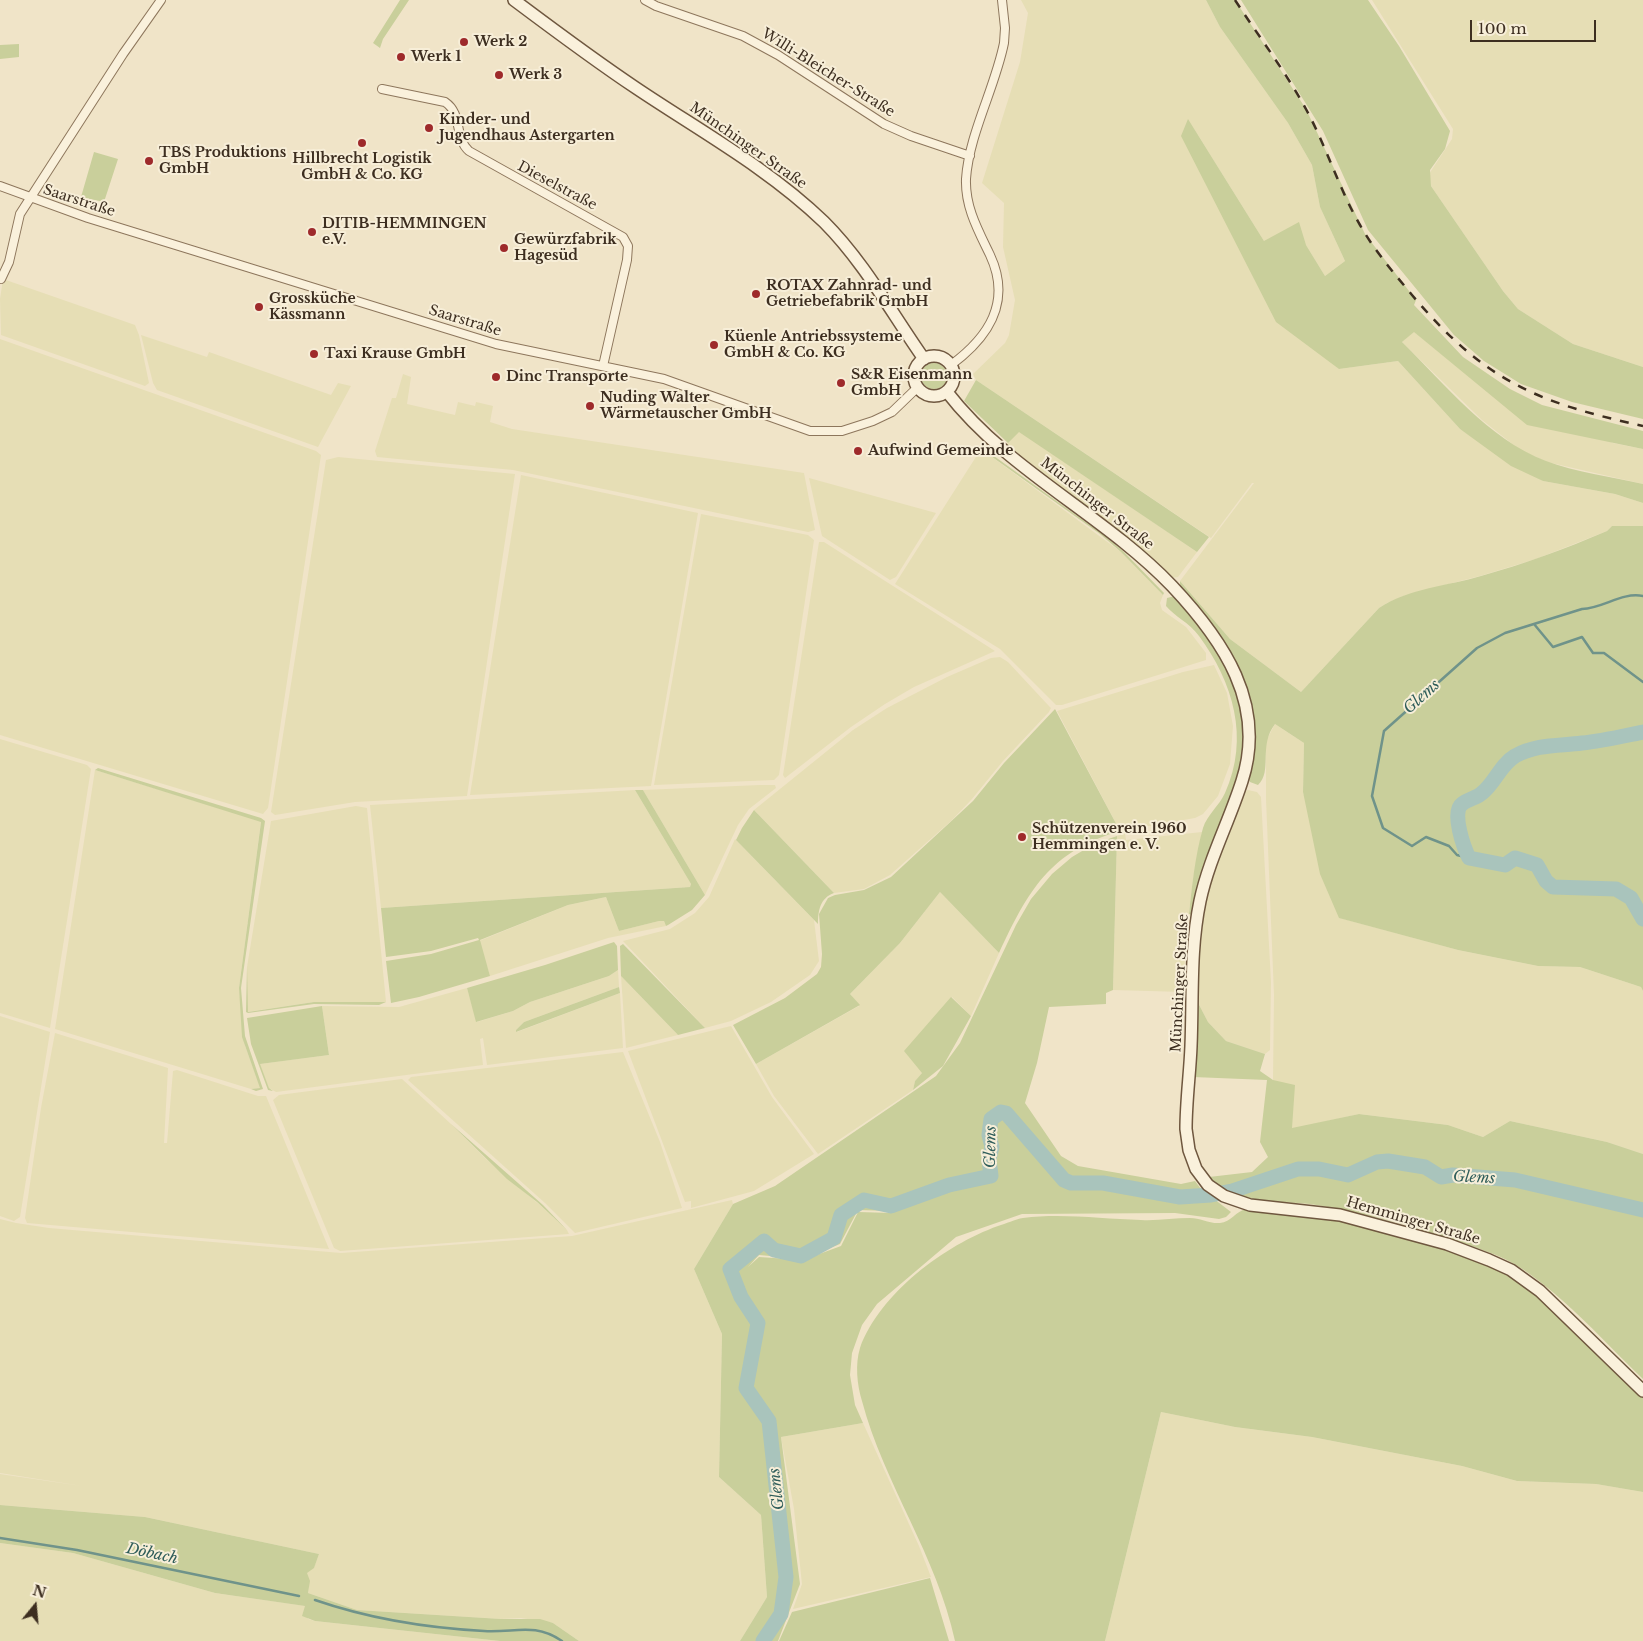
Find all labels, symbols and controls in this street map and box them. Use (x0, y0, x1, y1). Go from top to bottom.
scale bar (1473, 10, 1599, 42)
text: 100 m (1478, 19, 1527, 38)
street label: Willi-Bleicher-Straße (758, 25, 898, 121)
place label: Werk 2 (474, 34, 527, 50)
marker: Werk 2 (458, 36, 470, 48)
place label: Werk 1 (411, 49, 461, 65)
marker: Werk 1 (395, 51, 407, 63)
place label: Werk 3 (509, 67, 562, 83)
marker: Werk 3 (493, 69, 505, 81)
street label: Münchinger Straße (686, 99, 810, 193)
place label: Kinder- und Jugendhaus Astergarten (439, 112, 615, 144)
marker: Kinder- und Jugendhaus Astergarten (423, 122, 435, 134)
marker: Hillbrecht Logistik GmbH & Co. KG (356, 137, 368, 149)
place label: TBS Produktions GmbH (159, 145, 286, 178)
place label: Hillbrecht Logistik GmbH & Co. KG (292, 151, 432, 184)
marker: TBS Produktions GmbH (143, 155, 155, 167)
street label: Dieselstraße (514, 158, 600, 214)
street label: Saarstraße (41, 181, 117, 221)
place label: DITIB-HEMMINGEN e.V. (322, 216, 487, 248)
marker: DITIB-HEMMINGEN e.V. (306, 226, 318, 238)
place label: Gewürzfabrik Hagesüd (514, 232, 617, 264)
marker: Gewürzfabrik Hagesüd (498, 242, 510, 254)
place label: ROTAX Zahnrad- und Getriebefabrik GmbH (766, 278, 932, 310)
marker: ROTAX Zahnrad- und Getriebefabrik GmbH (750, 288, 762, 300)
place label: Grossküche Kässmann (269, 291, 356, 324)
marker: Grossküche Kässmann (253, 301, 265, 313)
street label: Saarstraße (427, 302, 503, 340)
place label: Küenle Antriebssysteme GmbH & Co. KG (724, 329, 902, 362)
marker: Küenle Antriebssysteme GmbH & Co. KG (708, 339, 720, 351)
place label: Taxi Krause GmbH (324, 346, 466, 362)
marker: Taxi Krause GmbH (308, 348, 320, 360)
place label: S&R Eisenmann GmbH (851, 367, 972, 400)
place label: Dinc Transporte (506, 369, 628, 385)
marker: Dinc Transporte (490, 371, 502, 383)
marker: S&R Eisenmann GmbH (835, 377, 847, 389)
place label: Nuding Walter Wärmetauscher GmbH (600, 390, 772, 422)
marker: Nuding Walter Wärmetauscher GmbH (584, 400, 596, 412)
place label: Aufwind Gemeinde (868, 443, 1014, 459)
marker: Aufwind Gemeinde (852, 445, 864, 457)
street label: Münchinger Straße (1037, 455, 1157, 553)
water label: Glems (1400, 676, 1444, 718)
place label: Schützenverein 1960 Hemmingen e. V. (1032, 821, 1187, 854)
marker: Schützenverein 1960 Hemmingen e. V. (1016, 831, 1028, 843)
street label: Münchinger Straße (1168, 913, 1192, 1053)
water label: Glems (982, 1126, 1000, 1168)
water label: Glems (1452, 1168, 1496, 1188)
street label: Hemminger Straße (1344, 1194, 1482, 1248)
water label: Glems (766, 1467, 788, 1511)
water label: Döbach (125, 1540, 179, 1568)
north arrow (10, 1581, 60, 1631)
text: N (30, 1581, 48, 1602)

